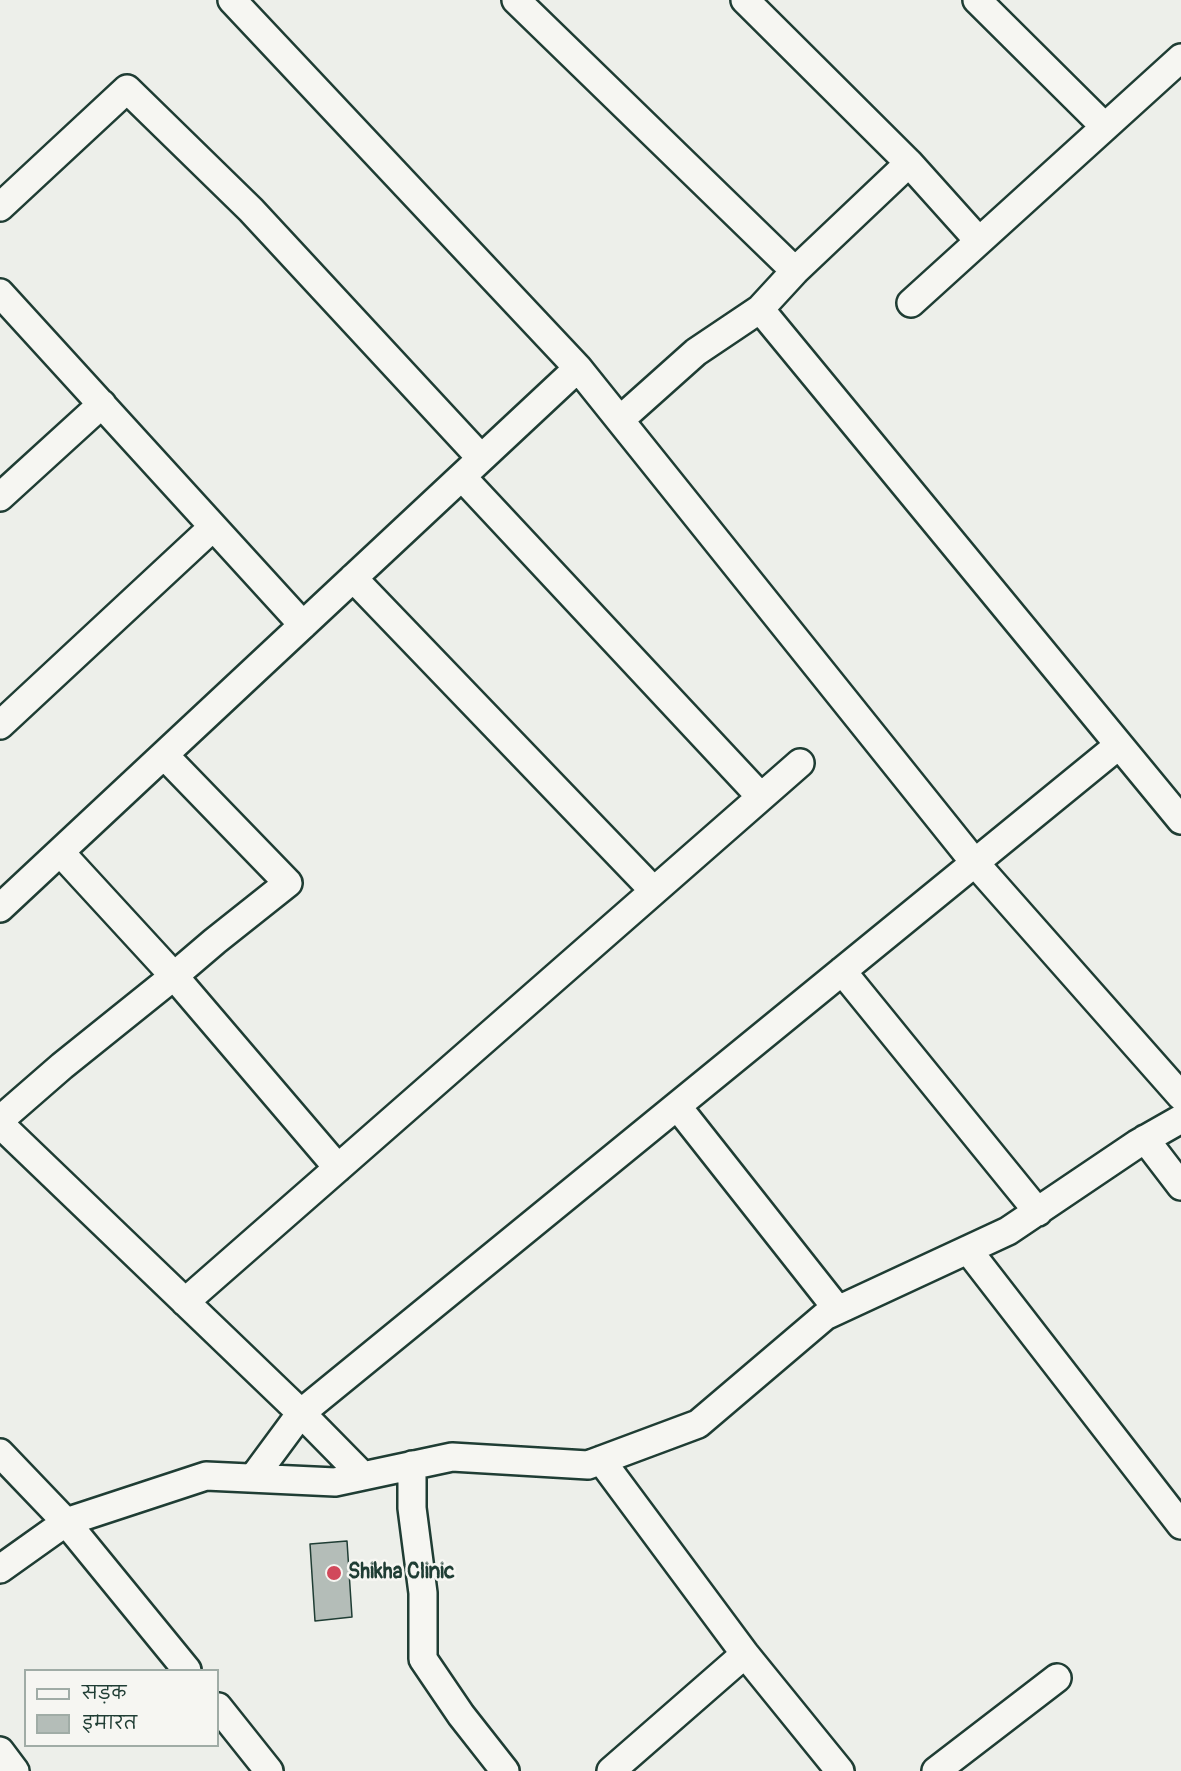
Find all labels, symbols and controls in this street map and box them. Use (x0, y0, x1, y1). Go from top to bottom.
place label: Shikha Clinic (348, 1560, 455, 1586)
marker: Shikha Clinic (325, 1564, 343, 1582)
legend (24, 1669, 219, 1747)
text: सड़क (82, 1682, 126, 1705)
text: इमारत (82, 1712, 137, 1735)

